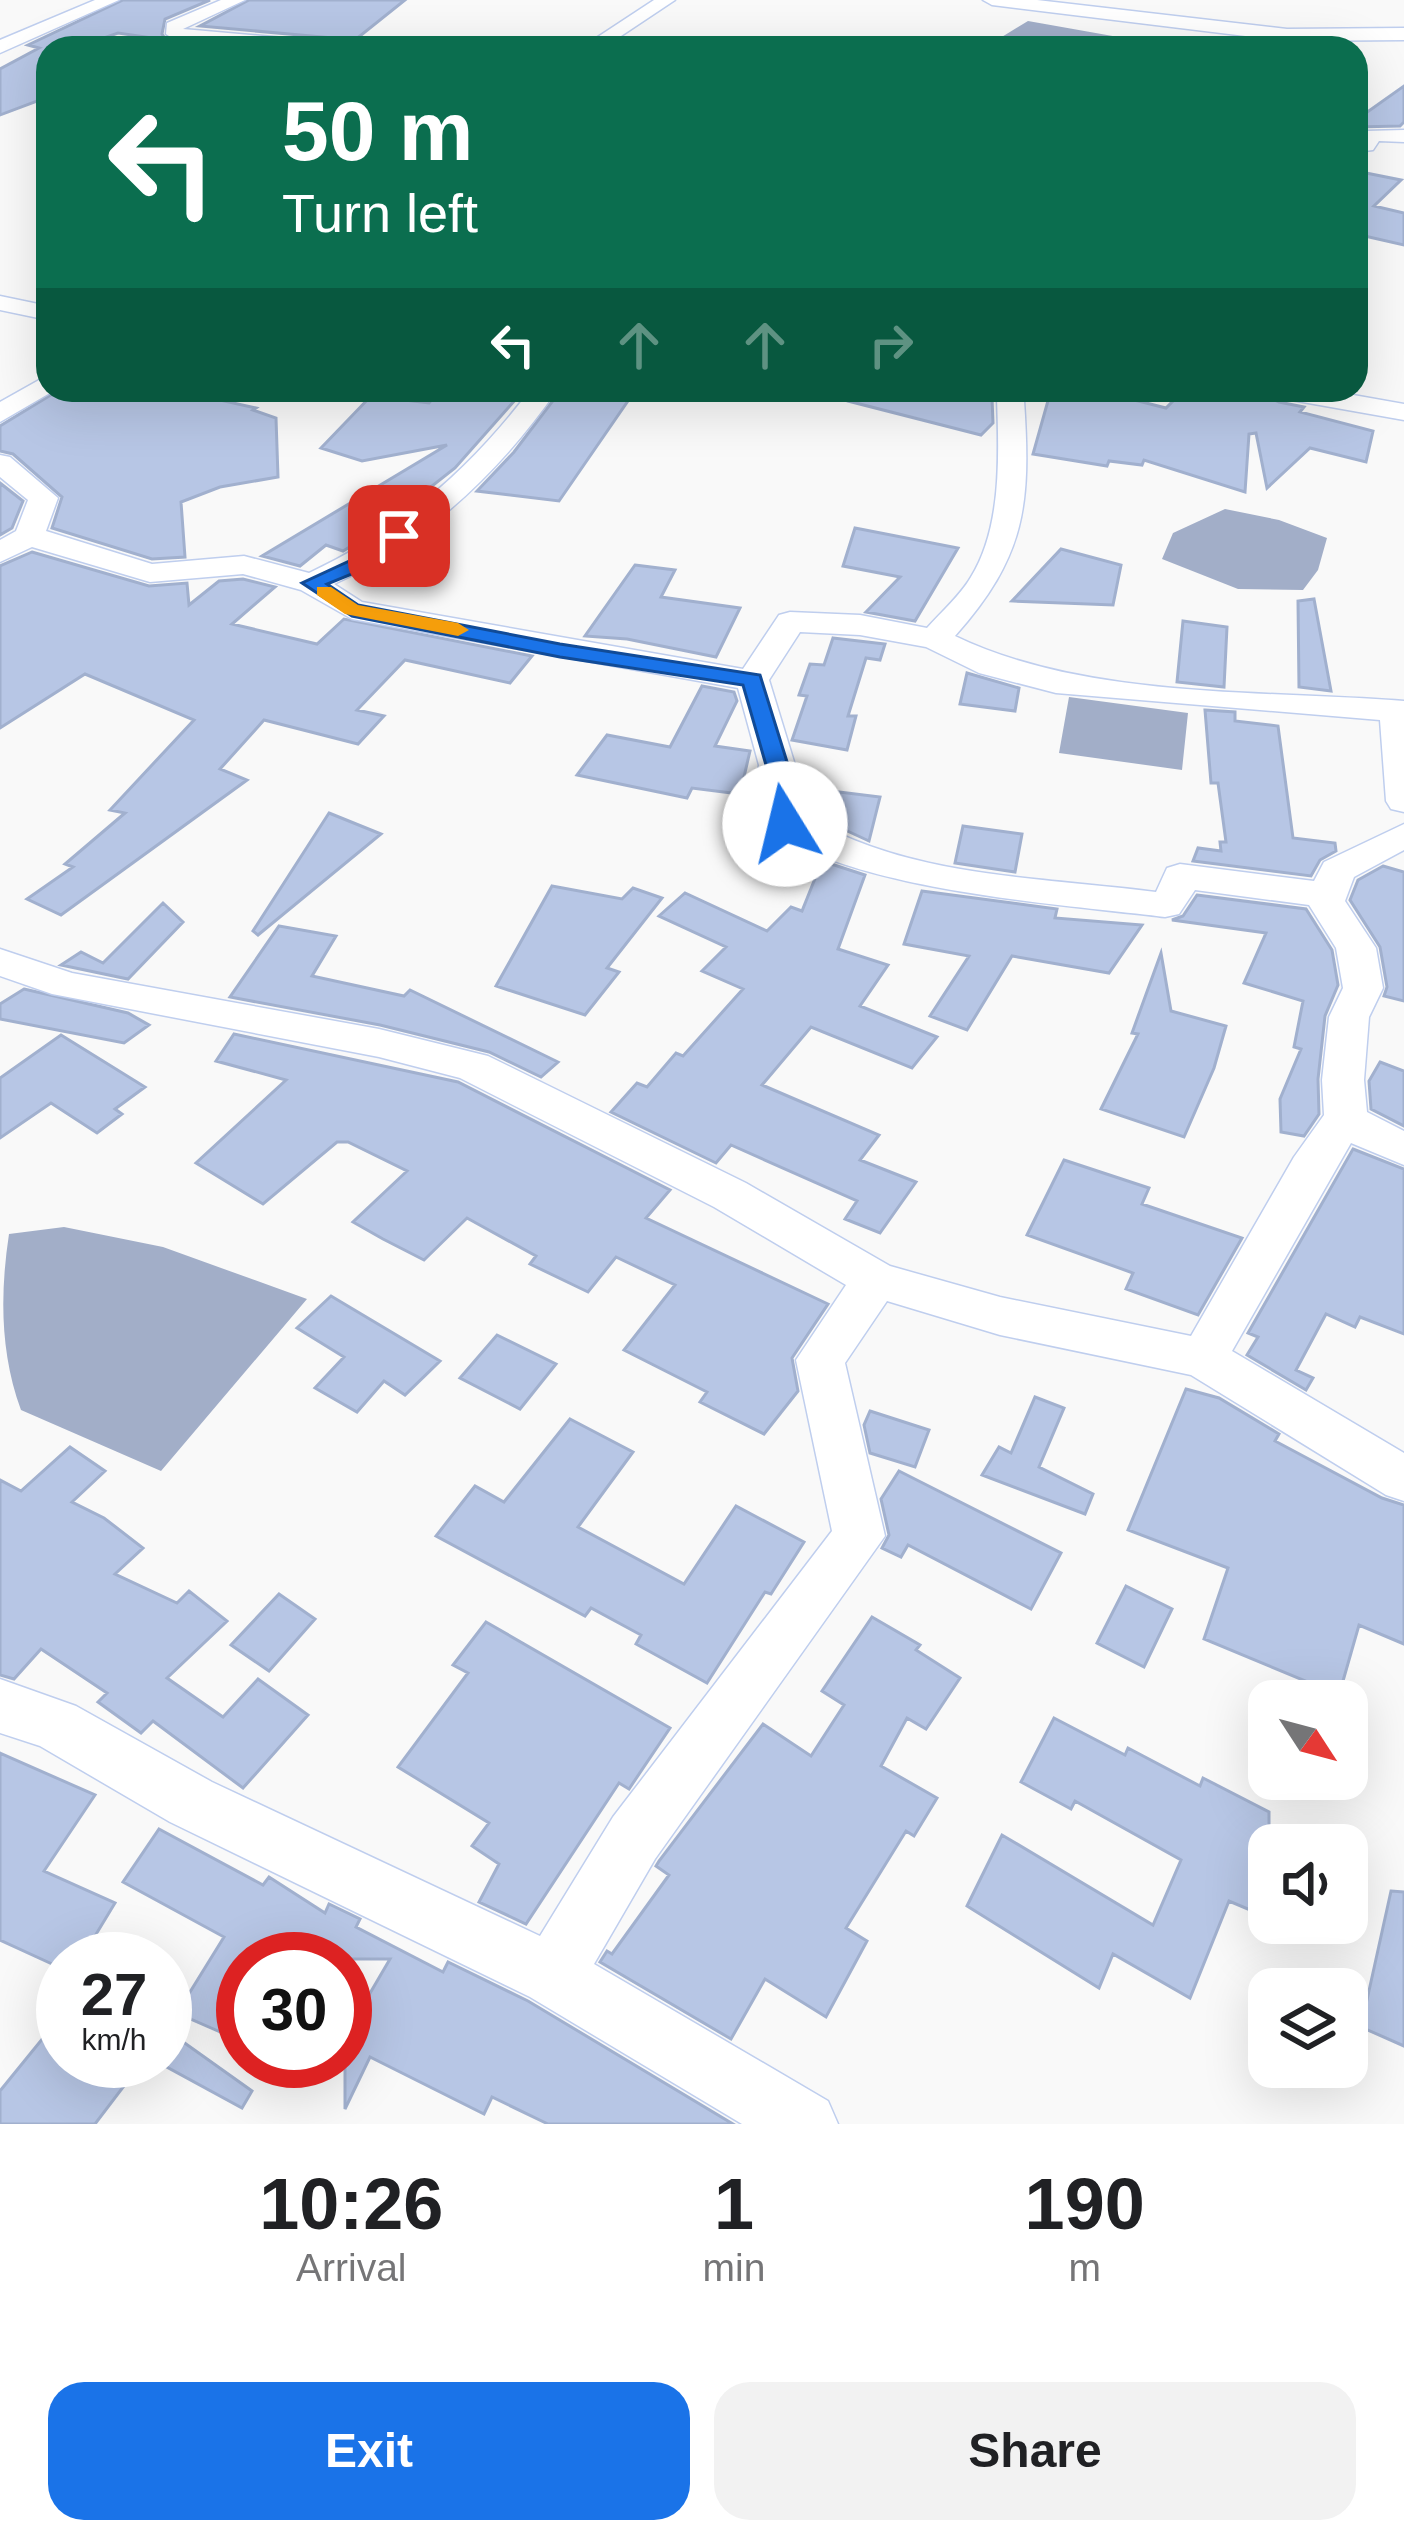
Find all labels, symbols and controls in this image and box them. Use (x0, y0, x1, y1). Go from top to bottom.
icon: left (84, 84, 240, 240)
text: 50 m (282, 84, 473, 178)
text: Turn left (282, 183, 478, 243)
icon: left (480, 312, 546, 378)
icon: ahead (606, 312, 672, 378)
icon: ahead (732, 312, 798, 378)
icon: right (858, 312, 924, 378)
pin (348, 485, 450, 587)
icon: arrive (366, 503, 432, 569)
position arrow (722, 761, 848, 887)
north arrow (1248, 1680, 1368, 1800)
map controls (1248, 1680, 1368, 2088)
button: sound (1248, 1824, 1368, 1944)
speed limit sign: 30 (216, 1932, 372, 2088)
text: 27 (81, 1961, 147, 2028)
button: layers (1248, 1968, 1368, 2088)
text: km/h (81, 2023, 147, 2056)
text: 10:26 (259, 2164, 443, 2244)
text: 1 (714, 2164, 754, 2244)
text: 190 (1025, 2164, 1145, 2244)
text: Arrival (296, 2246, 407, 2289)
text: min (703, 2246, 765, 2289)
text: m (1068, 2246, 1101, 2289)
button: Exit (48, 2382, 690, 2520)
button: Share (714, 2382, 1356, 2520)

